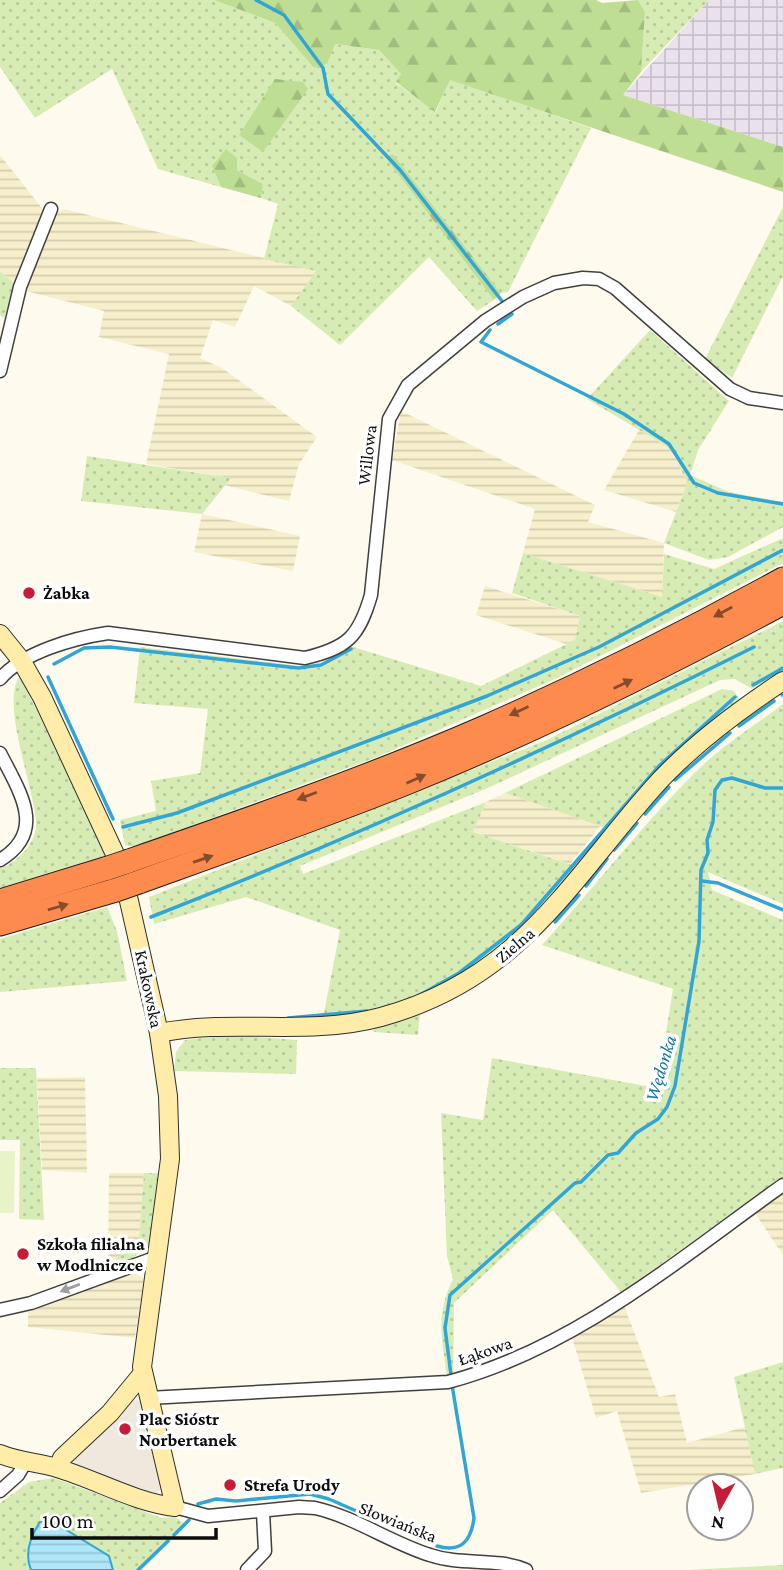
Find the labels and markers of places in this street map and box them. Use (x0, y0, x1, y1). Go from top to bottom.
place label: Żabka (43, 583, 90, 603)
marker: Żabka (21, 585, 37, 601)
place label: Szkoła filialna w Modlniczce (36, 1234, 145, 1275)
marker: Szkoła filialna w Modlniczce (15, 1246, 31, 1262)
place label: Plac Sióstr Norbertanek (139, 1409, 237, 1450)
marker: Plac Sióstr Norbertanek (117, 1421, 133, 1437)
place label: Strefa Urody (244, 1475, 340, 1495)
marker: Strefa Urody (222, 1477, 238, 1493)

